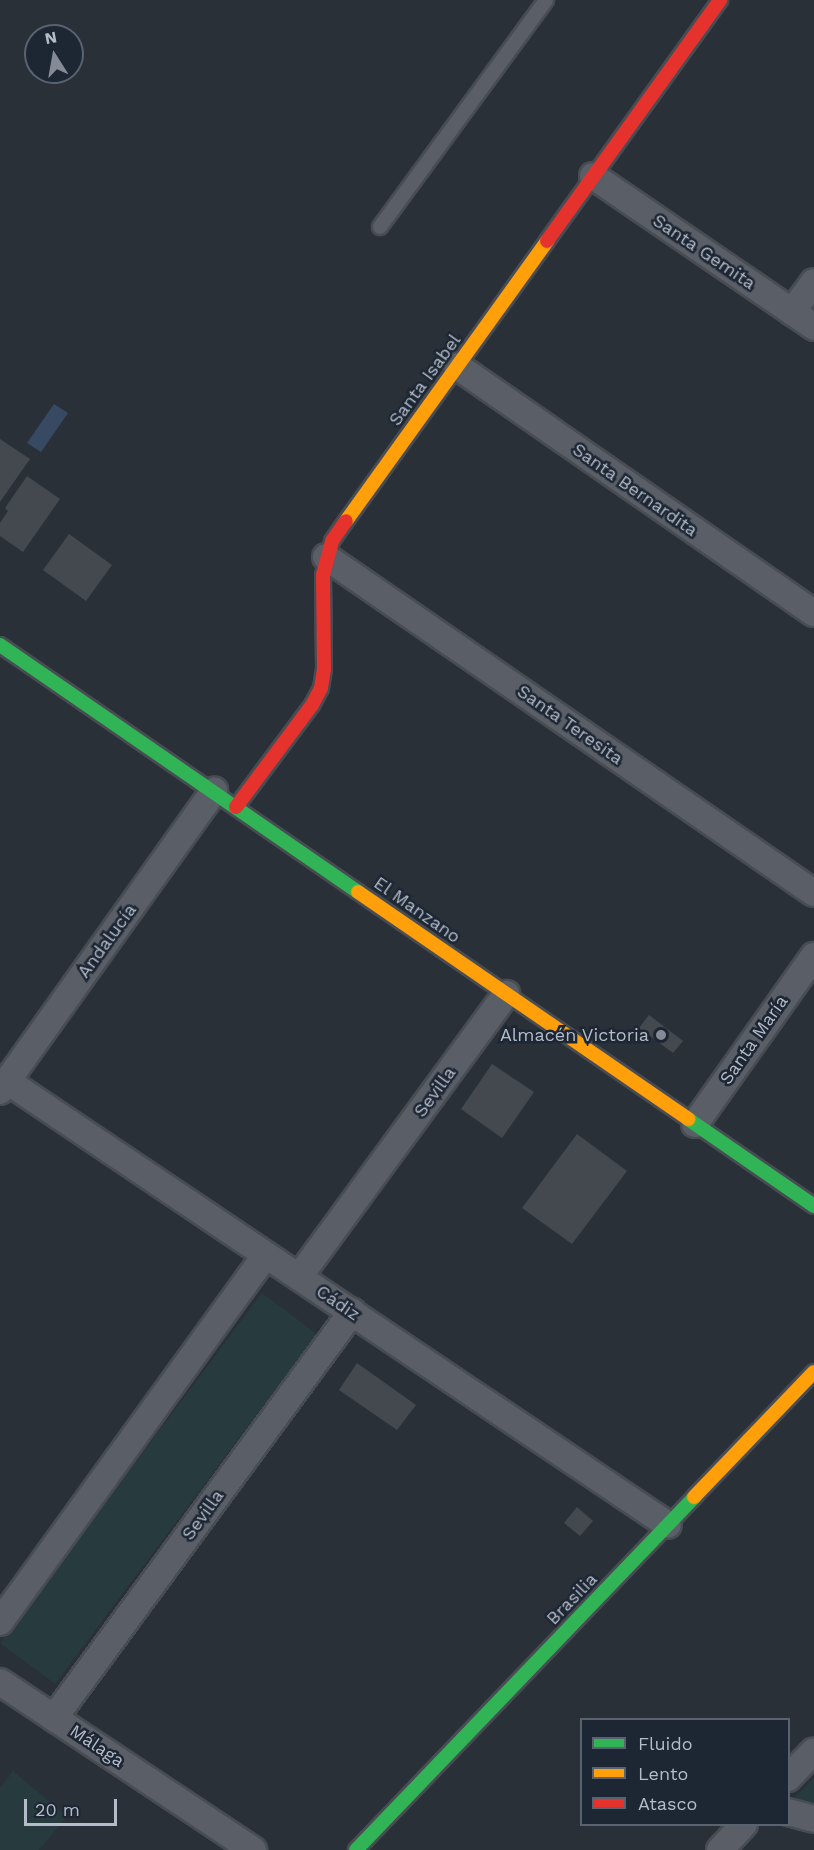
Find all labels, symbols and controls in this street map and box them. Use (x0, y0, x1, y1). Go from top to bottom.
north arrow (24, 24, 84, 84)
text: N (43, 27, 58, 48)
street label: Santa Gemita (648, 210, 760, 294)
street label: Santa Isabel (384, 330, 466, 430)
street label: Santa Bernardita (568, 439, 702, 541)
street label: Santa Teresita (513, 680, 627, 770)
street label: El Manzano (369, 872, 465, 948)
street label: Andalucía (73, 900, 141, 982)
street label: Santa María (715, 991, 793, 1089)
place label: Almacén Victoria (499, 1024, 649, 1046)
marker: Almacén Victoria (654, 1028, 668, 1042)
street label: Sevilla (410, 1063, 460, 1121)
street label: Cádiz (312, 1281, 364, 1325)
street label: Sevilla (178, 1486, 228, 1544)
street label: Brasilia (542, 1569, 602, 1629)
legend (580, 1718, 790, 1826)
street label: Málaga (66, 1720, 128, 1772)
text: Fluido (638, 1733, 692, 1754)
text: Lento (638, 1763, 688, 1784)
scale bar (27, 1787, 120, 1825)
text: Atasco (638, 1793, 697, 1814)
text: 20 m (35, 1799, 80, 1820)

